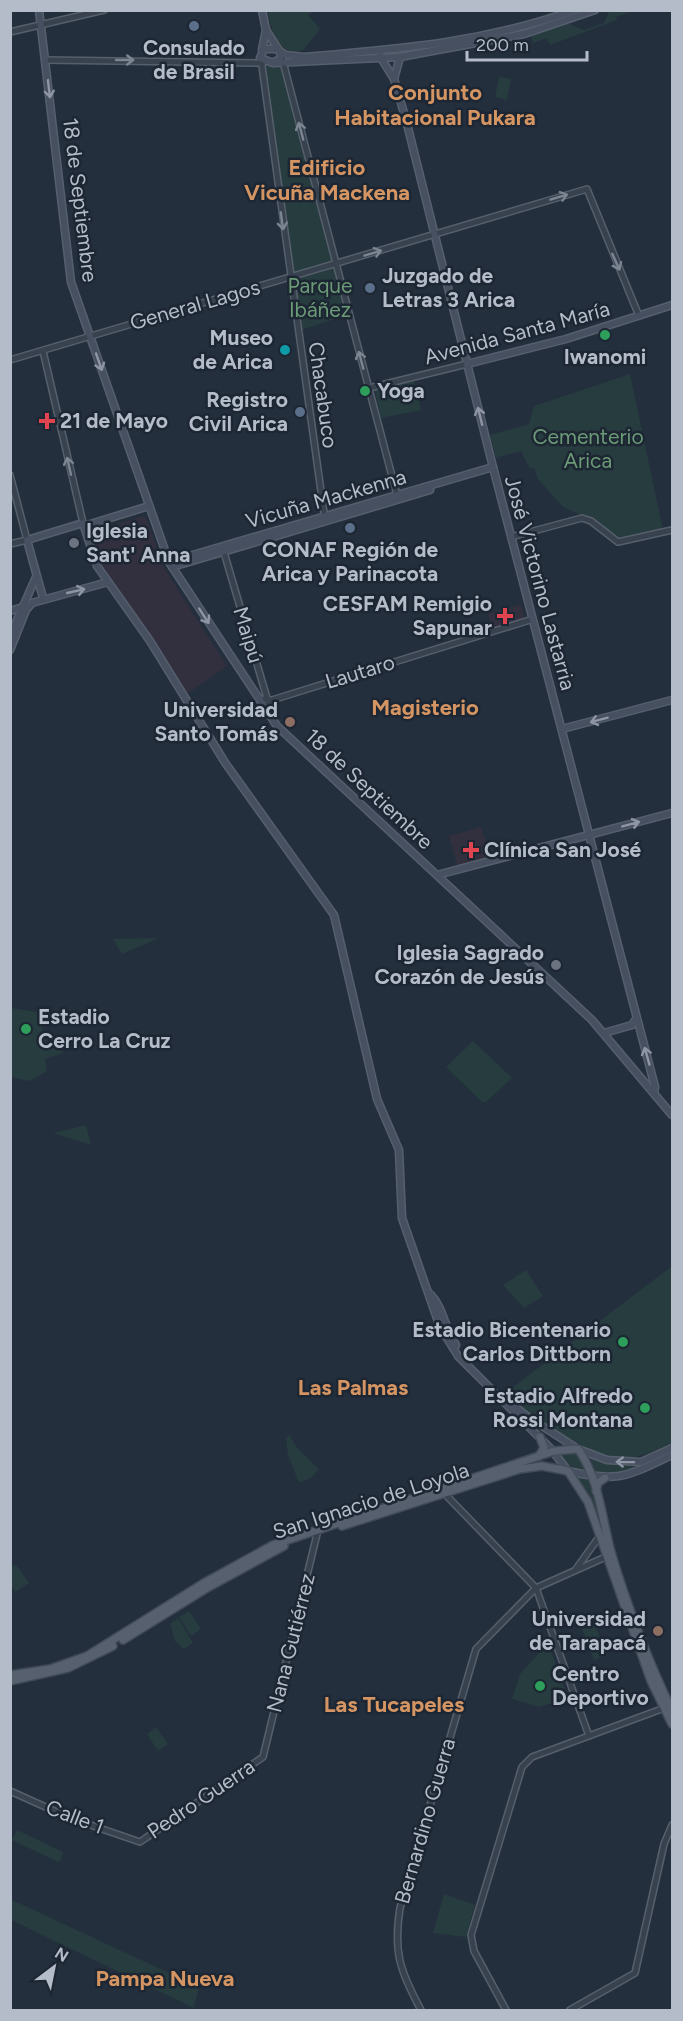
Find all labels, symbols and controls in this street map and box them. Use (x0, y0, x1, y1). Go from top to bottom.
marker: Consulado de Brasil (187, 19, 201, 33)
scale bar (467, 24, 587, 62)
text: 200 m (476, 34, 529, 56)
place label: Consulado de Brasil (143, 35, 245, 84)
one-way arrow (114, 54, 134, 66)
one-way arrow (44, 79, 55, 99)
district label: Conjunto Habitacional Pukara (334, 79, 536, 131)
street label: 18 de Septiembre (58, 116, 103, 284)
one-way arrow (294, 121, 306, 140)
district label: Edificio Vicuña Mackena (244, 154, 410, 206)
one-way arrow (549, 191, 568, 202)
one-way arrow (277, 211, 288, 231)
one-way arrow (363, 247, 382, 258)
one-way arrow (611, 253, 623, 271)
place label: Juzgado de Letras 3 Arica (382, 263, 515, 312)
park label: Parque Ibáñez (287, 273, 353, 322)
street label: General Lagos (127, 274, 263, 335)
marker: Juzgado de Letras 3 Arica (363, 281, 377, 295)
street label: Avenida Santa María (421, 296, 612, 369)
place label: Museo de Arica (193, 325, 273, 374)
marker: Iwanomi (598, 328, 612, 342)
street label: Chacabuco (304, 340, 343, 450)
marker: Museo de Arica (278, 343, 292, 357)
place label: Iwanomi (564, 344, 646, 369)
one-way arrow (355, 350, 367, 369)
one-way arrow (95, 352, 106, 371)
place label: Yoga (377, 378, 425, 403)
marker: Yoga (358, 384, 372, 398)
place label: Registro Civil Arica (189, 387, 288, 436)
marker: Registro Civil Arica (293, 405, 307, 419)
one-way arrow (474, 406, 486, 425)
place label: 21 de Mayo (60, 408, 168, 433)
marker: 21 de Mayo (38, 412, 56, 430)
park label: Cementerio Arica (532, 424, 644, 473)
one-way arrow (63, 457, 75, 476)
street label: Vicuña Mackenna (243, 464, 409, 533)
street label: José Victorino Lastarria (500, 473, 581, 693)
place label: Iglesia Sant' Anna (86, 518, 191, 567)
marker: CONAF Región de Arica y Parinacota (343, 521, 357, 535)
marker: Iglesia Sant' Anna (67, 536, 81, 550)
place label: CONAF Región de Arica y Parinacota (262, 537, 438, 586)
one-way arrow (66, 584, 85, 596)
place label: CESFAM Remigio Sapunar (323, 591, 492, 640)
street label: Maipú (228, 604, 269, 666)
one-way arrow (198, 607, 210, 624)
marker: CESFAM Remigio Sapunar (496, 607, 514, 625)
street label: Lautaro (322, 649, 398, 694)
district label: Magisterio (371, 694, 479, 721)
place label: Universidad Santo Tomás (154, 697, 278, 746)
one-way arrow (590, 714, 609, 726)
marker: Universidad Santo Tomás (283, 715, 297, 729)
street label: 18 de Septiembre (300, 723, 438, 854)
one-way arrow (621, 817, 640, 829)
place label: Clínica San José (484, 837, 641, 862)
marker: Clínica San José (462, 841, 480, 859)
place label: Iglesia Sagrado Corazón de Jesús (374, 940, 544, 989)
marker: Iglesia Sagrado Corazón de Jesús (549, 958, 563, 972)
place label: Estadio Cerro La Cruz (38, 1004, 171, 1053)
marker: Estadio Cerro La Cruz (19, 1022, 33, 1036)
one-way arrow (641, 1047, 652, 1066)
place label: Estadio Bicentenario Carlos Dittborn (412, 1317, 611, 1366)
marker: Estadio Bicentenario Carlos Dittborn (616, 1335, 630, 1349)
district label: Las Palmas (298, 1374, 408, 1401)
place label: Estadio Alfredo Rossi Montana (484, 1383, 633, 1432)
marker: Estadio Alfredo Rossi Montana (638, 1401, 652, 1415)
one-way arrow (616, 1456, 636, 1468)
street label: San Ignacio de Loyola (270, 1457, 472, 1544)
street label: Nana Gutiérrez (261, 1571, 320, 1715)
place label: Universidad de Tarapacá (529, 1606, 646, 1655)
marker: Universidad de Tarapacá (651, 1624, 665, 1638)
place label: Centro Deportivo (552, 1661, 649, 1710)
marker: Centro Deportivo (533, 1679, 547, 1693)
district label: Las Tucapeles (324, 1691, 464, 1718)
street label: Bernardino Guerra (389, 1735, 460, 1907)
street label: Pedro Guerra (142, 1753, 259, 1844)
street label: Calle 1 (42, 1794, 108, 1839)
north arrow (24, 1937, 84, 1997)
text: N (51, 1943, 72, 1966)
district label: Pampa Nueva (96, 1965, 234, 1992)

